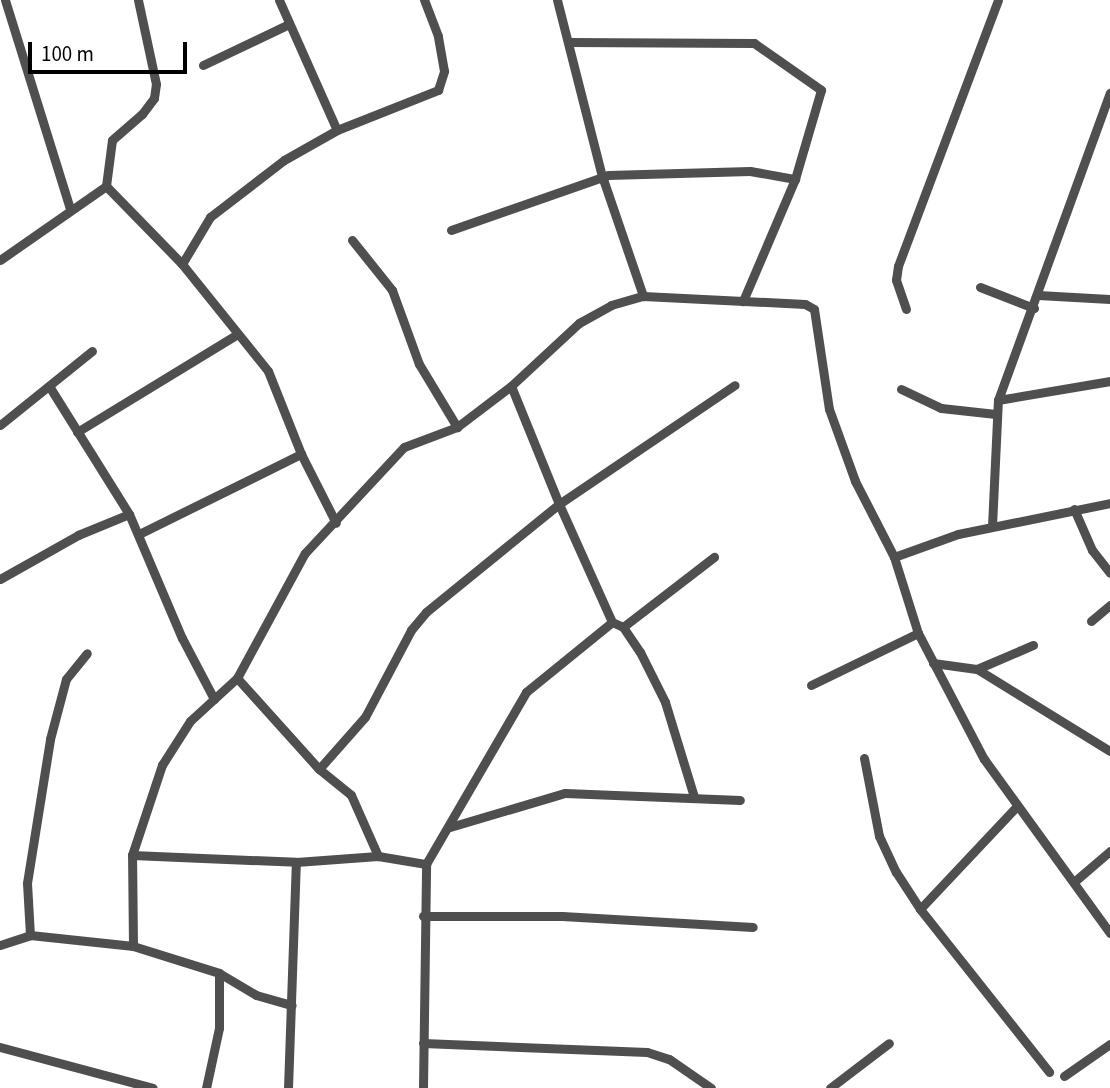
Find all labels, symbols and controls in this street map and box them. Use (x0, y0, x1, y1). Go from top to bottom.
scale bar (32, 28, 191, 72)
text: 100 m (41, 39, 94, 69)

